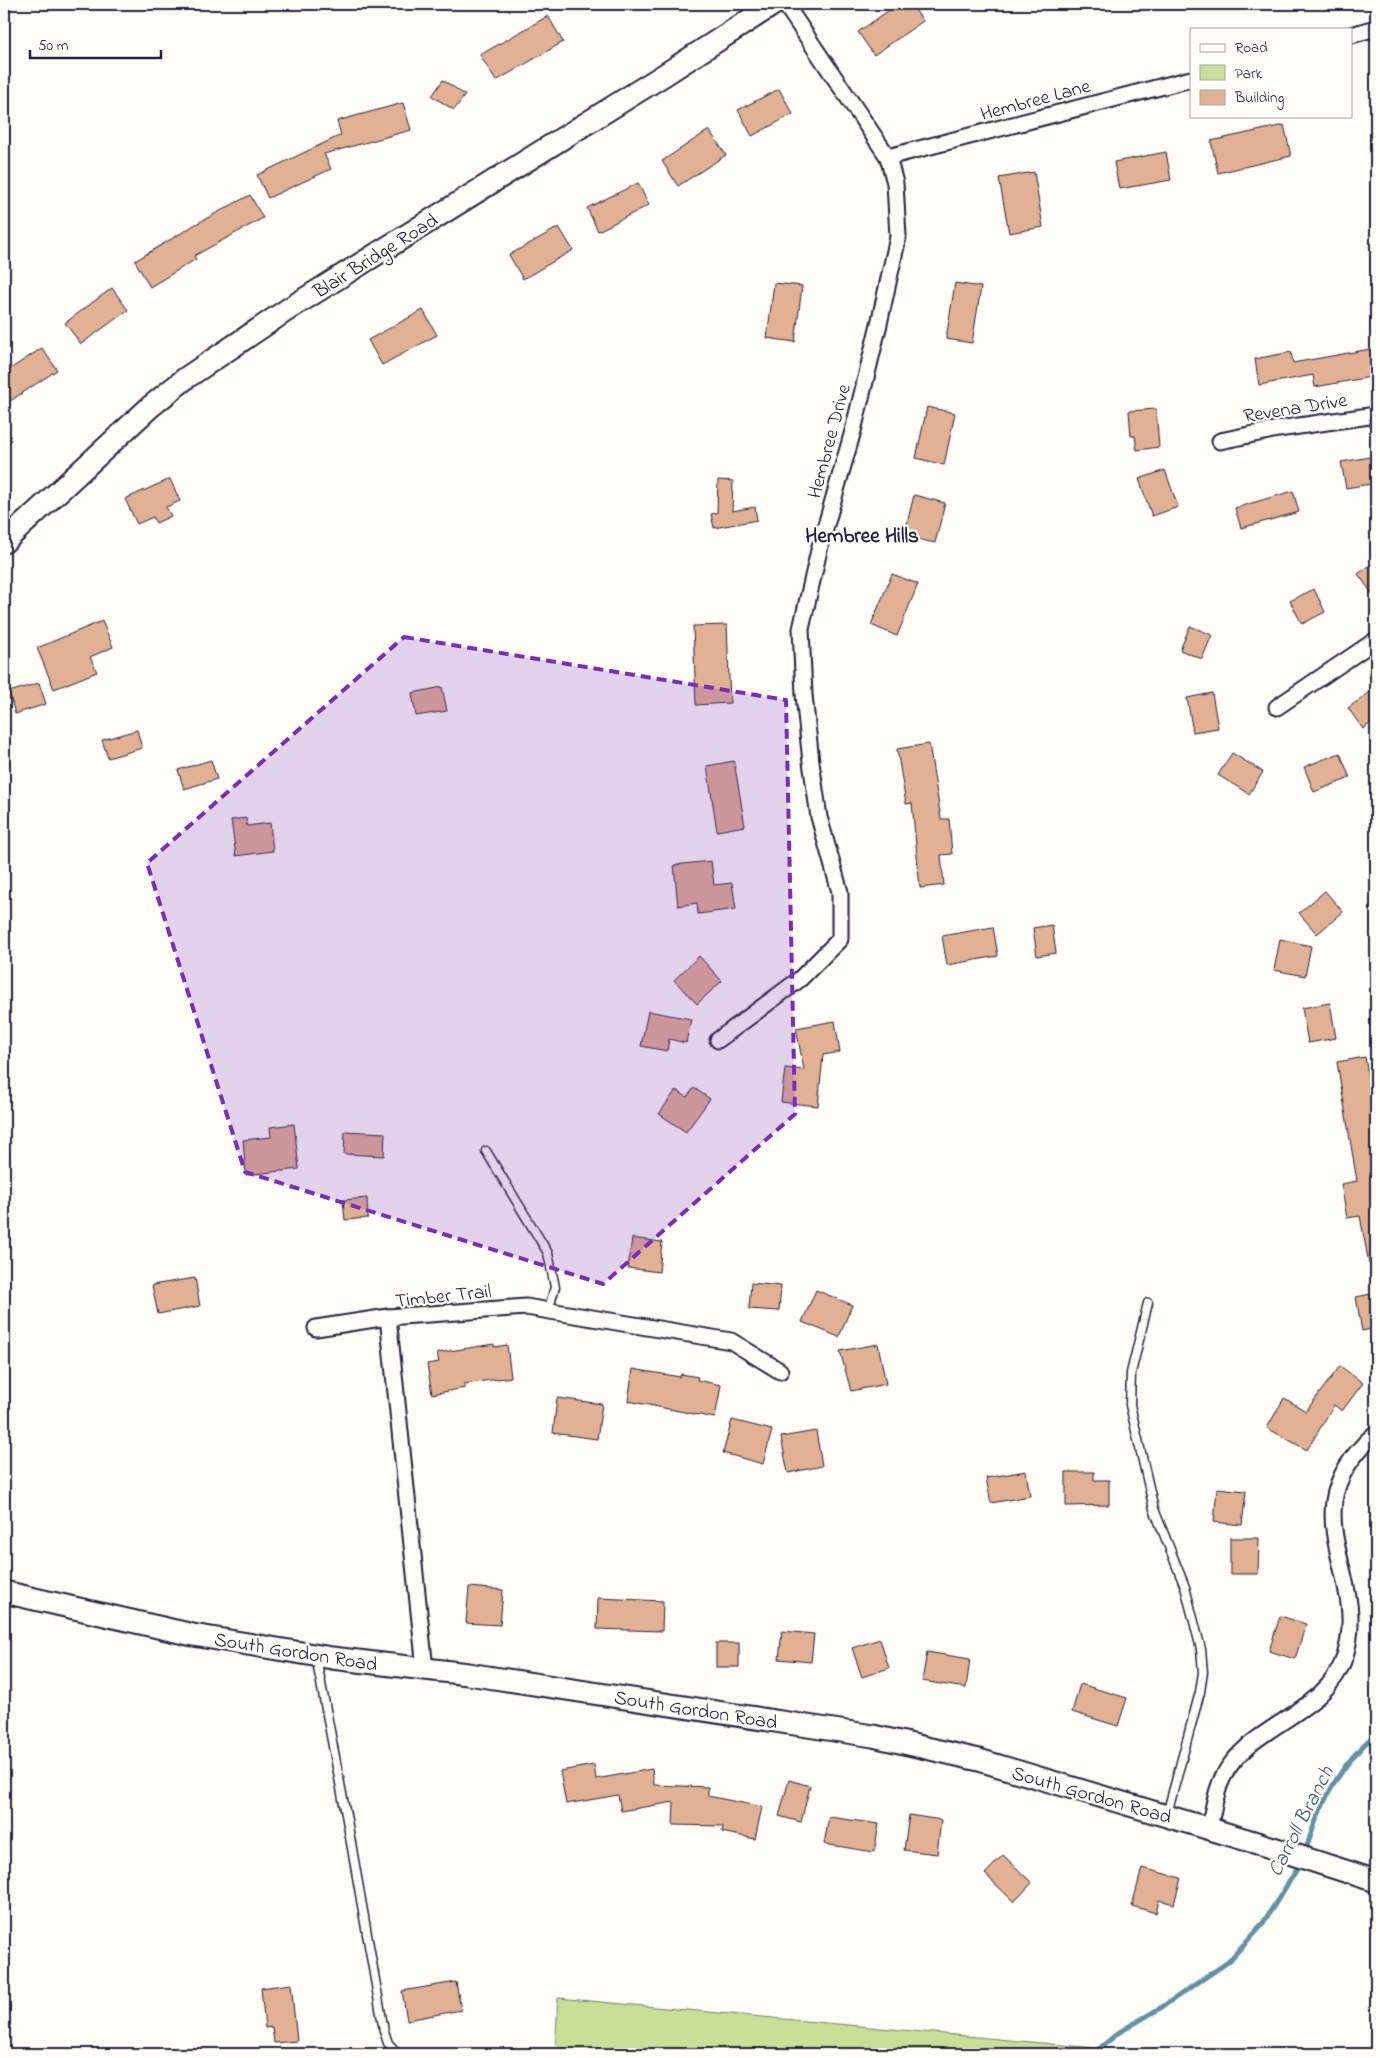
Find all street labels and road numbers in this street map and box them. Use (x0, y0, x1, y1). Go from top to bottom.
street label: Hembree Lane (977, 73, 1094, 130)
street label: Blair Bridge Road (308, 207, 445, 308)
street label: Hembree Drive (801, 381, 860, 502)
street label: Revena Drive (1241, 387, 1349, 432)
street label: Timber Trail (394, 1278, 493, 1317)
street label: South Gordon Road (212, 1626, 379, 1681)
street label: South Gordon Road (612, 1684, 779, 1739)
street label: South Gordon Road (1008, 1760, 1175, 1833)

